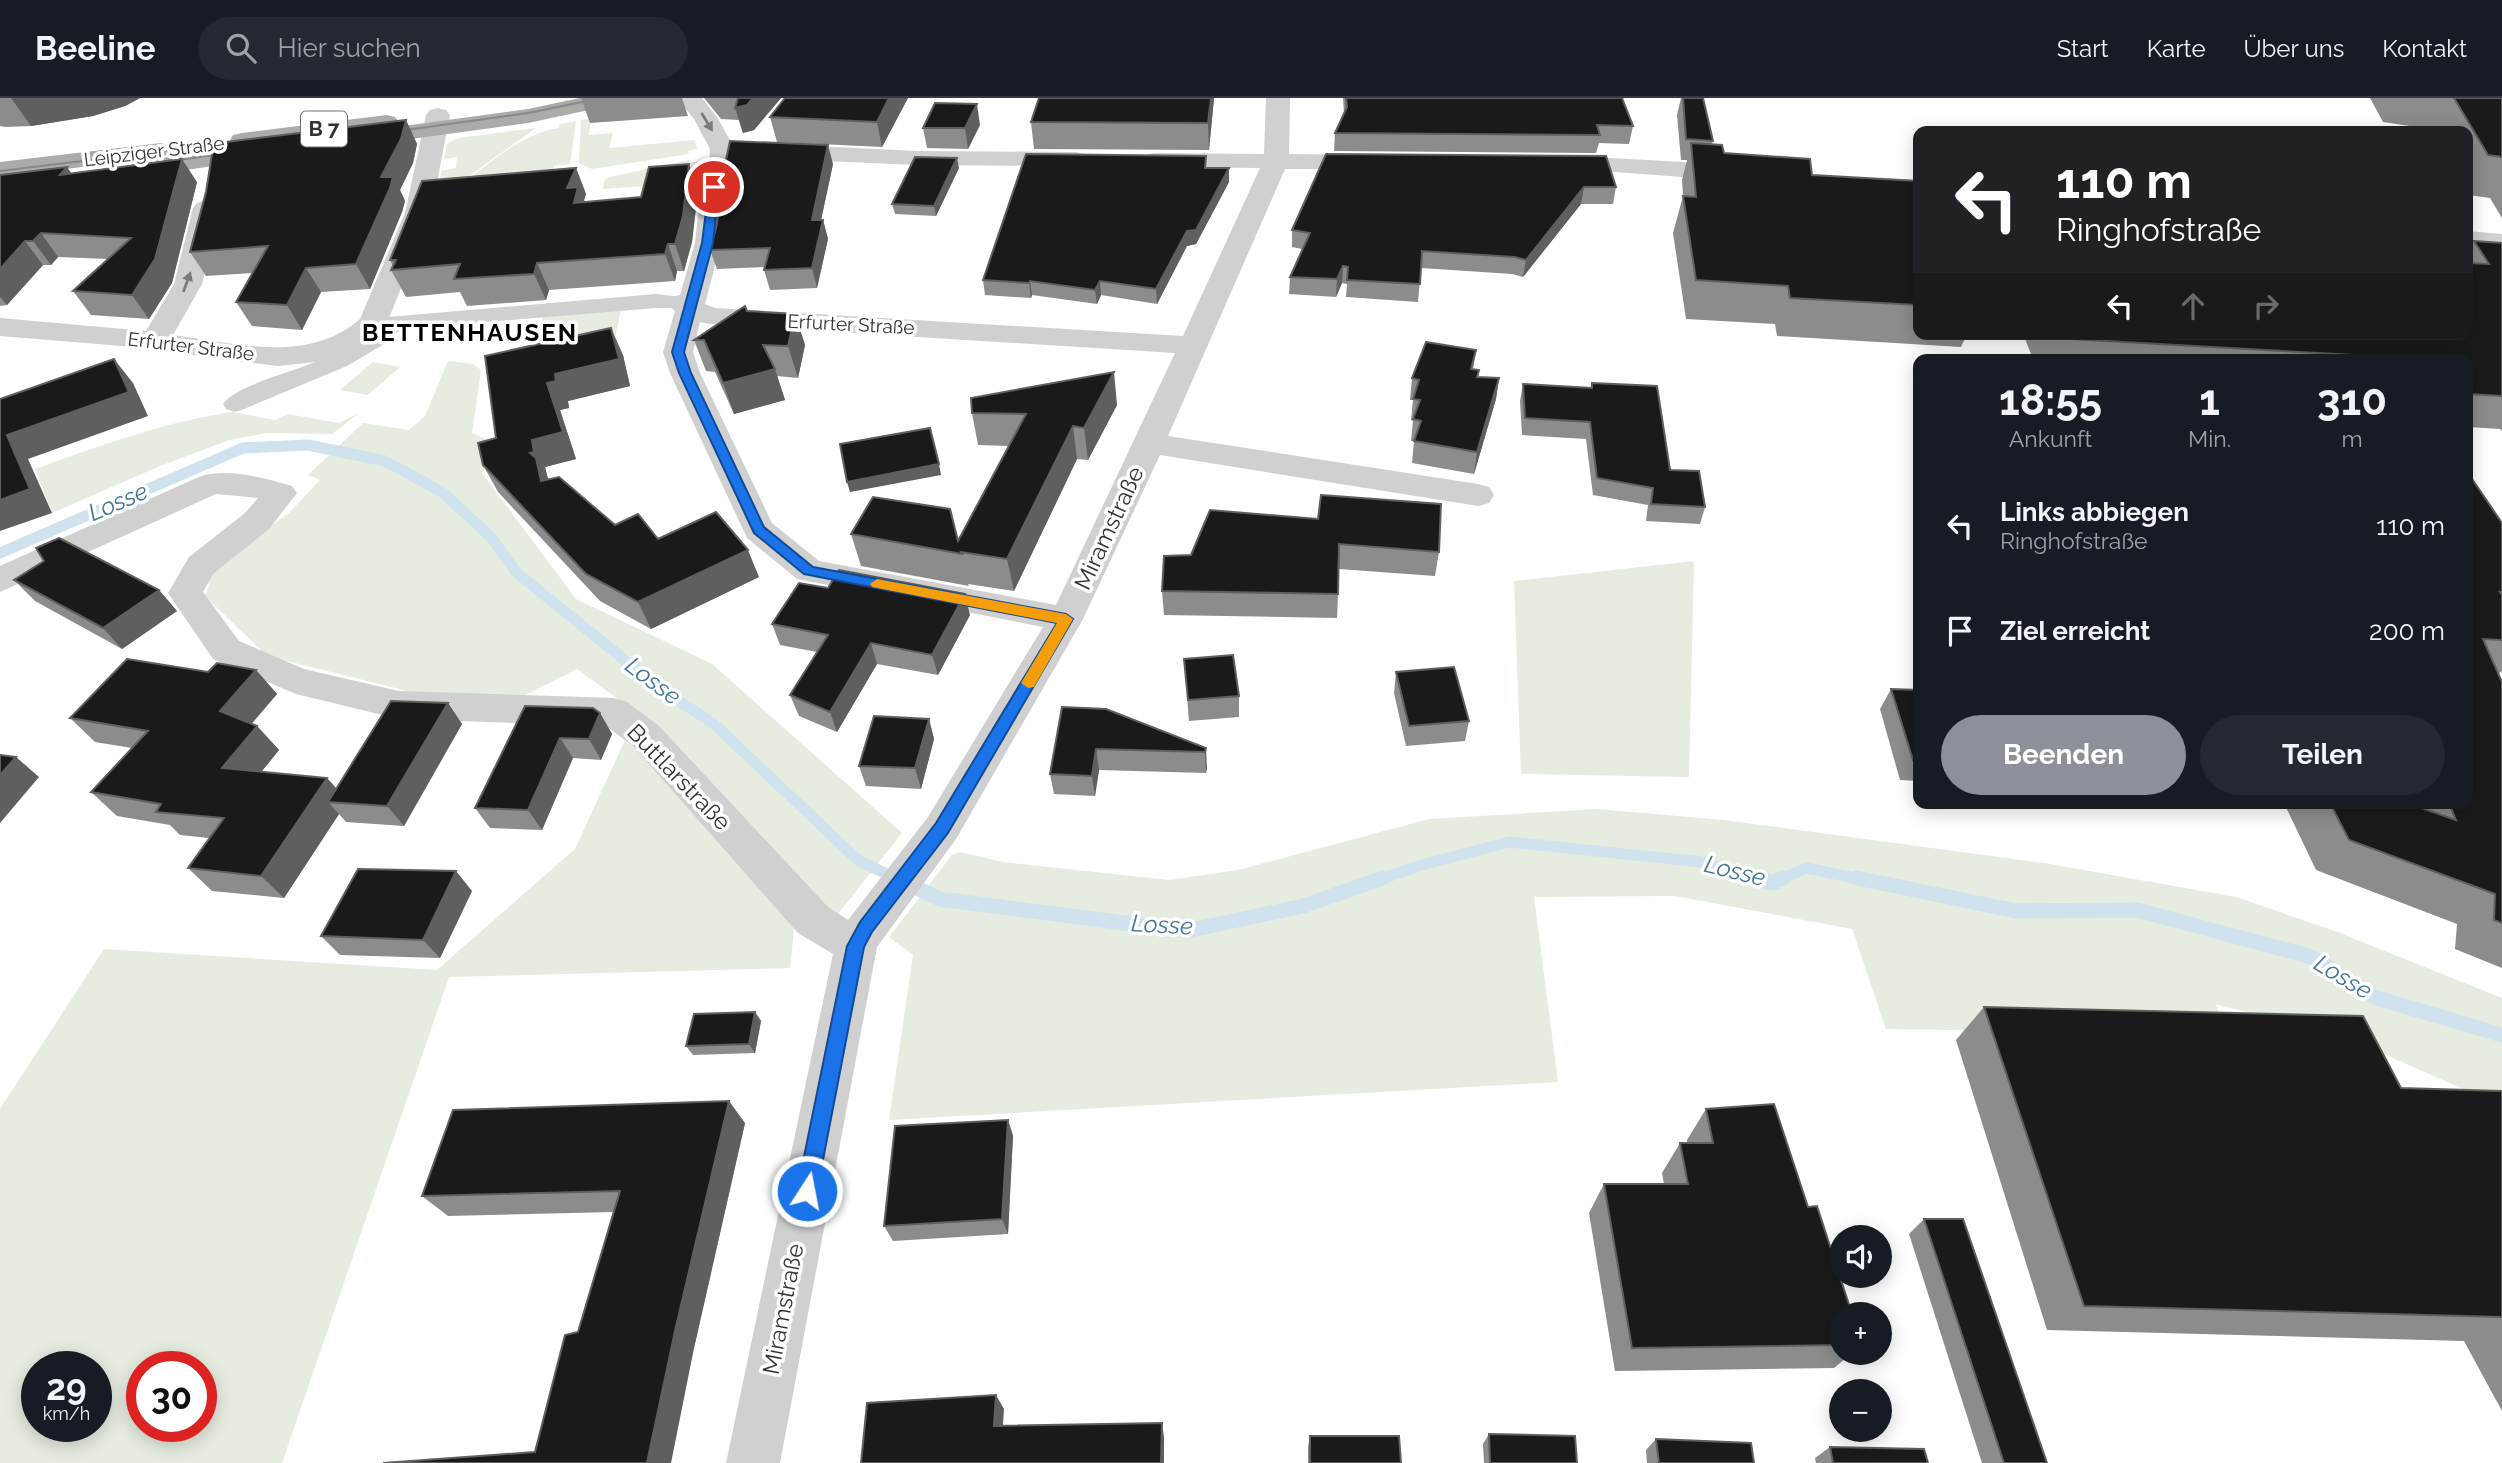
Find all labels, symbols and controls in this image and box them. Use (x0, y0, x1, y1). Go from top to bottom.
search box (198, 17, 688, 80)
text: Beeline (35, 29, 156, 68)
icon: search (222, 29, 260, 67)
text: Hier suchen (278, 33, 421, 63)
text: Start (2057, 34, 2109, 63)
text: Karte (2147, 34, 2206, 63)
text: Über uns (2244, 34, 2344, 63)
text: Kontakt (2382, 34, 2467, 63)
road number: B 7 (301, 112, 347, 146)
one-way arrow (701, 113, 713, 132)
street label: Leipziger Straße (82, 131, 226, 171)
text: 110 m (2056, 152, 2192, 209)
icon: left (1941, 154, 2032, 245)
pin (684, 157, 744, 217)
icon: arrive (695, 168, 733, 206)
text: Ringhofstraße (2056, 211, 2261, 248)
one-way arrow (182, 271, 193, 292)
icon: left (2101, 287, 2139, 325)
icon: ahead (2174, 287, 2212, 325)
icon: right (2247, 287, 2285, 325)
street label: Erfurter Straße (787, 310, 915, 338)
district label: BETTENHAUSEN (362, 318, 578, 347)
street label: Erfurter Straße (127, 327, 255, 365)
text: 18:55 (1999, 376, 2102, 425)
text: 1 (2199, 376, 2220, 425)
text: 310 (2317, 376, 2387, 425)
text: Ankunft (2009, 425, 2092, 452)
text: Min. (2188, 425, 2231, 452)
text: m (2341, 425, 2363, 452)
street label: Miramstraße (1068, 462, 1149, 594)
water label: Losse (84, 476, 152, 527)
text: Links abbiegen (2000, 497, 2189, 527)
icon: left (1941, 507, 1979, 545)
text: 110 m (2376, 511, 2445, 541)
text: Ringhofstraße (2000, 527, 2148, 554)
icon: arrive (1941, 612, 1979, 650)
text: Ziel erreicht (2000, 616, 2150, 646)
text: 200 m (2369, 616, 2445, 646)
water label: Losse (620, 650, 687, 711)
button: Beenden (1941, 715, 2186, 795)
button: Teilen (2200, 715, 2445, 795)
street label: Buttlarstraße (622, 718, 737, 835)
water label: Losse (1702, 849, 1769, 892)
water label: Losse (1130, 908, 1194, 941)
water label: Losse (2309, 948, 2377, 1005)
position arrow (770, 1154, 844, 1228)
map controls (1829, 1225, 1892, 1442)
button: sound (1829, 1225, 1892, 1288)
street label: Miramstraße (757, 1241, 808, 1376)
button: + (1829, 1302, 1892, 1365)
speed limit sign: 30 (126, 1351, 217, 1442)
text: 29 (46, 1367, 87, 1408)
button: − (1829, 1379, 1892, 1442)
text: km/h (43, 1403, 90, 1424)

